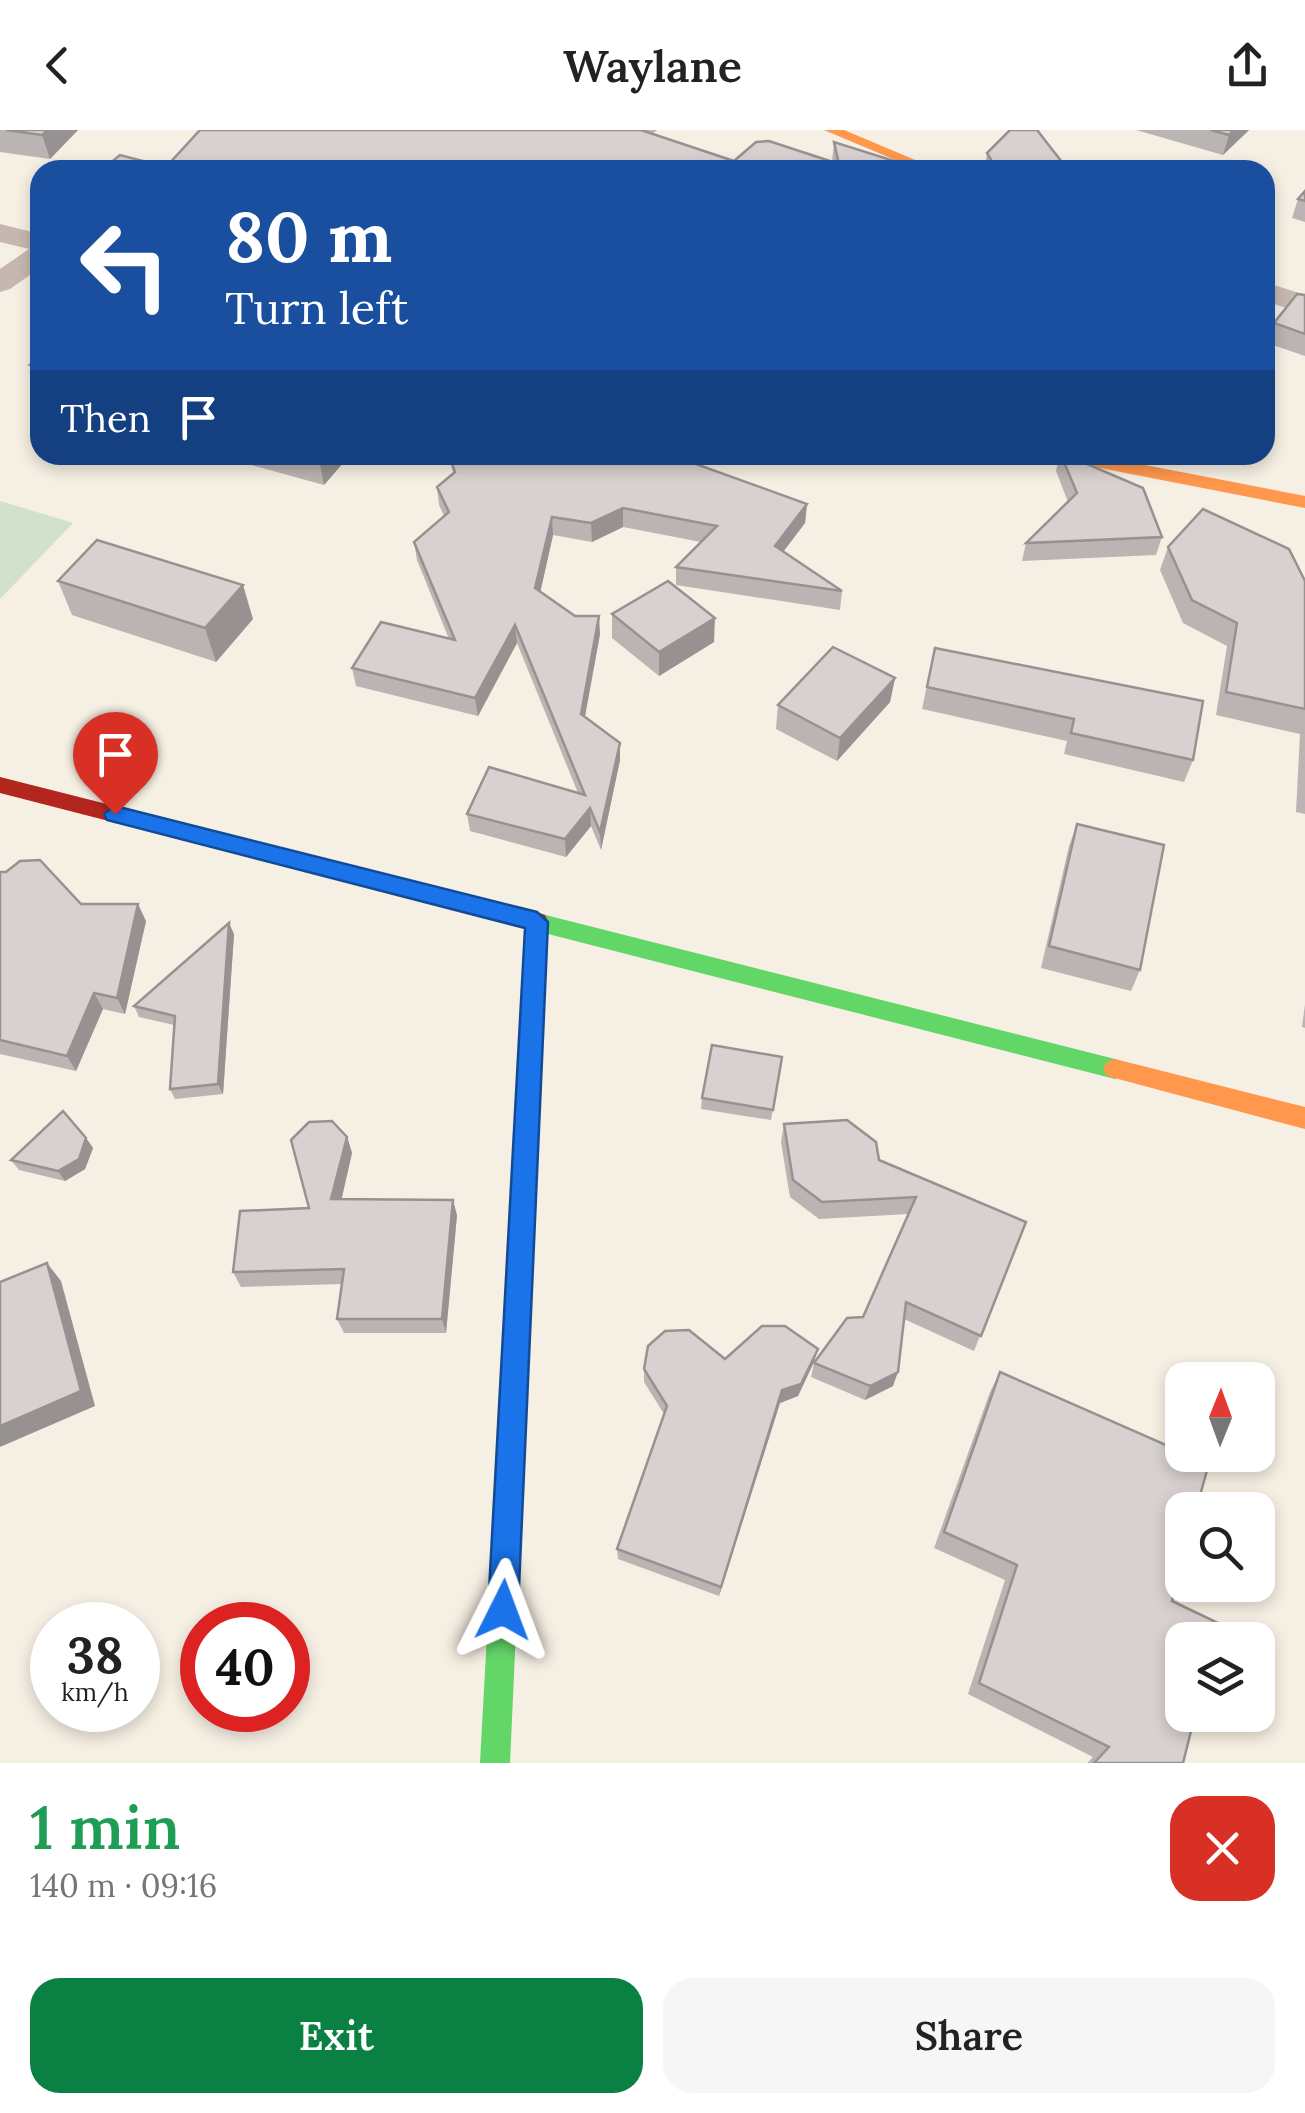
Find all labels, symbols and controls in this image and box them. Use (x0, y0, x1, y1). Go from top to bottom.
text: Waylane (563, 37, 742, 94)
icon: back (30, 38, 85, 93)
icon: share (1220, 38, 1275, 93)
text: 80 m (225, 192, 392, 281)
icon: left (60, 200, 190, 330)
text: Turn left (225, 279, 408, 336)
icon: arrive (171, 390, 226, 445)
text: Then (60, 394, 151, 442)
pin (73, 712, 158, 815)
icon: arrive (88, 727, 143, 782)
north arrow (1165, 1362, 1275, 1472)
map controls (1165, 1362, 1275, 1732)
button: search (1165, 1492, 1275, 1602)
position arrow (451, 1558, 555, 1662)
speed limit sign: 40 (180, 1602, 310, 1732)
button: layers (1165, 1622, 1275, 1732)
text: 38 (67, 1623, 123, 1687)
text: km/h (61, 1676, 129, 1708)
text: 1 min (30, 1789, 180, 1865)
button: close (1170, 1796, 1275, 1901)
text: 140 m · 09:16 (30, 1865, 217, 1906)
button: Exit (30, 1978, 643, 2093)
button: Share (663, 1978, 1275, 2093)

